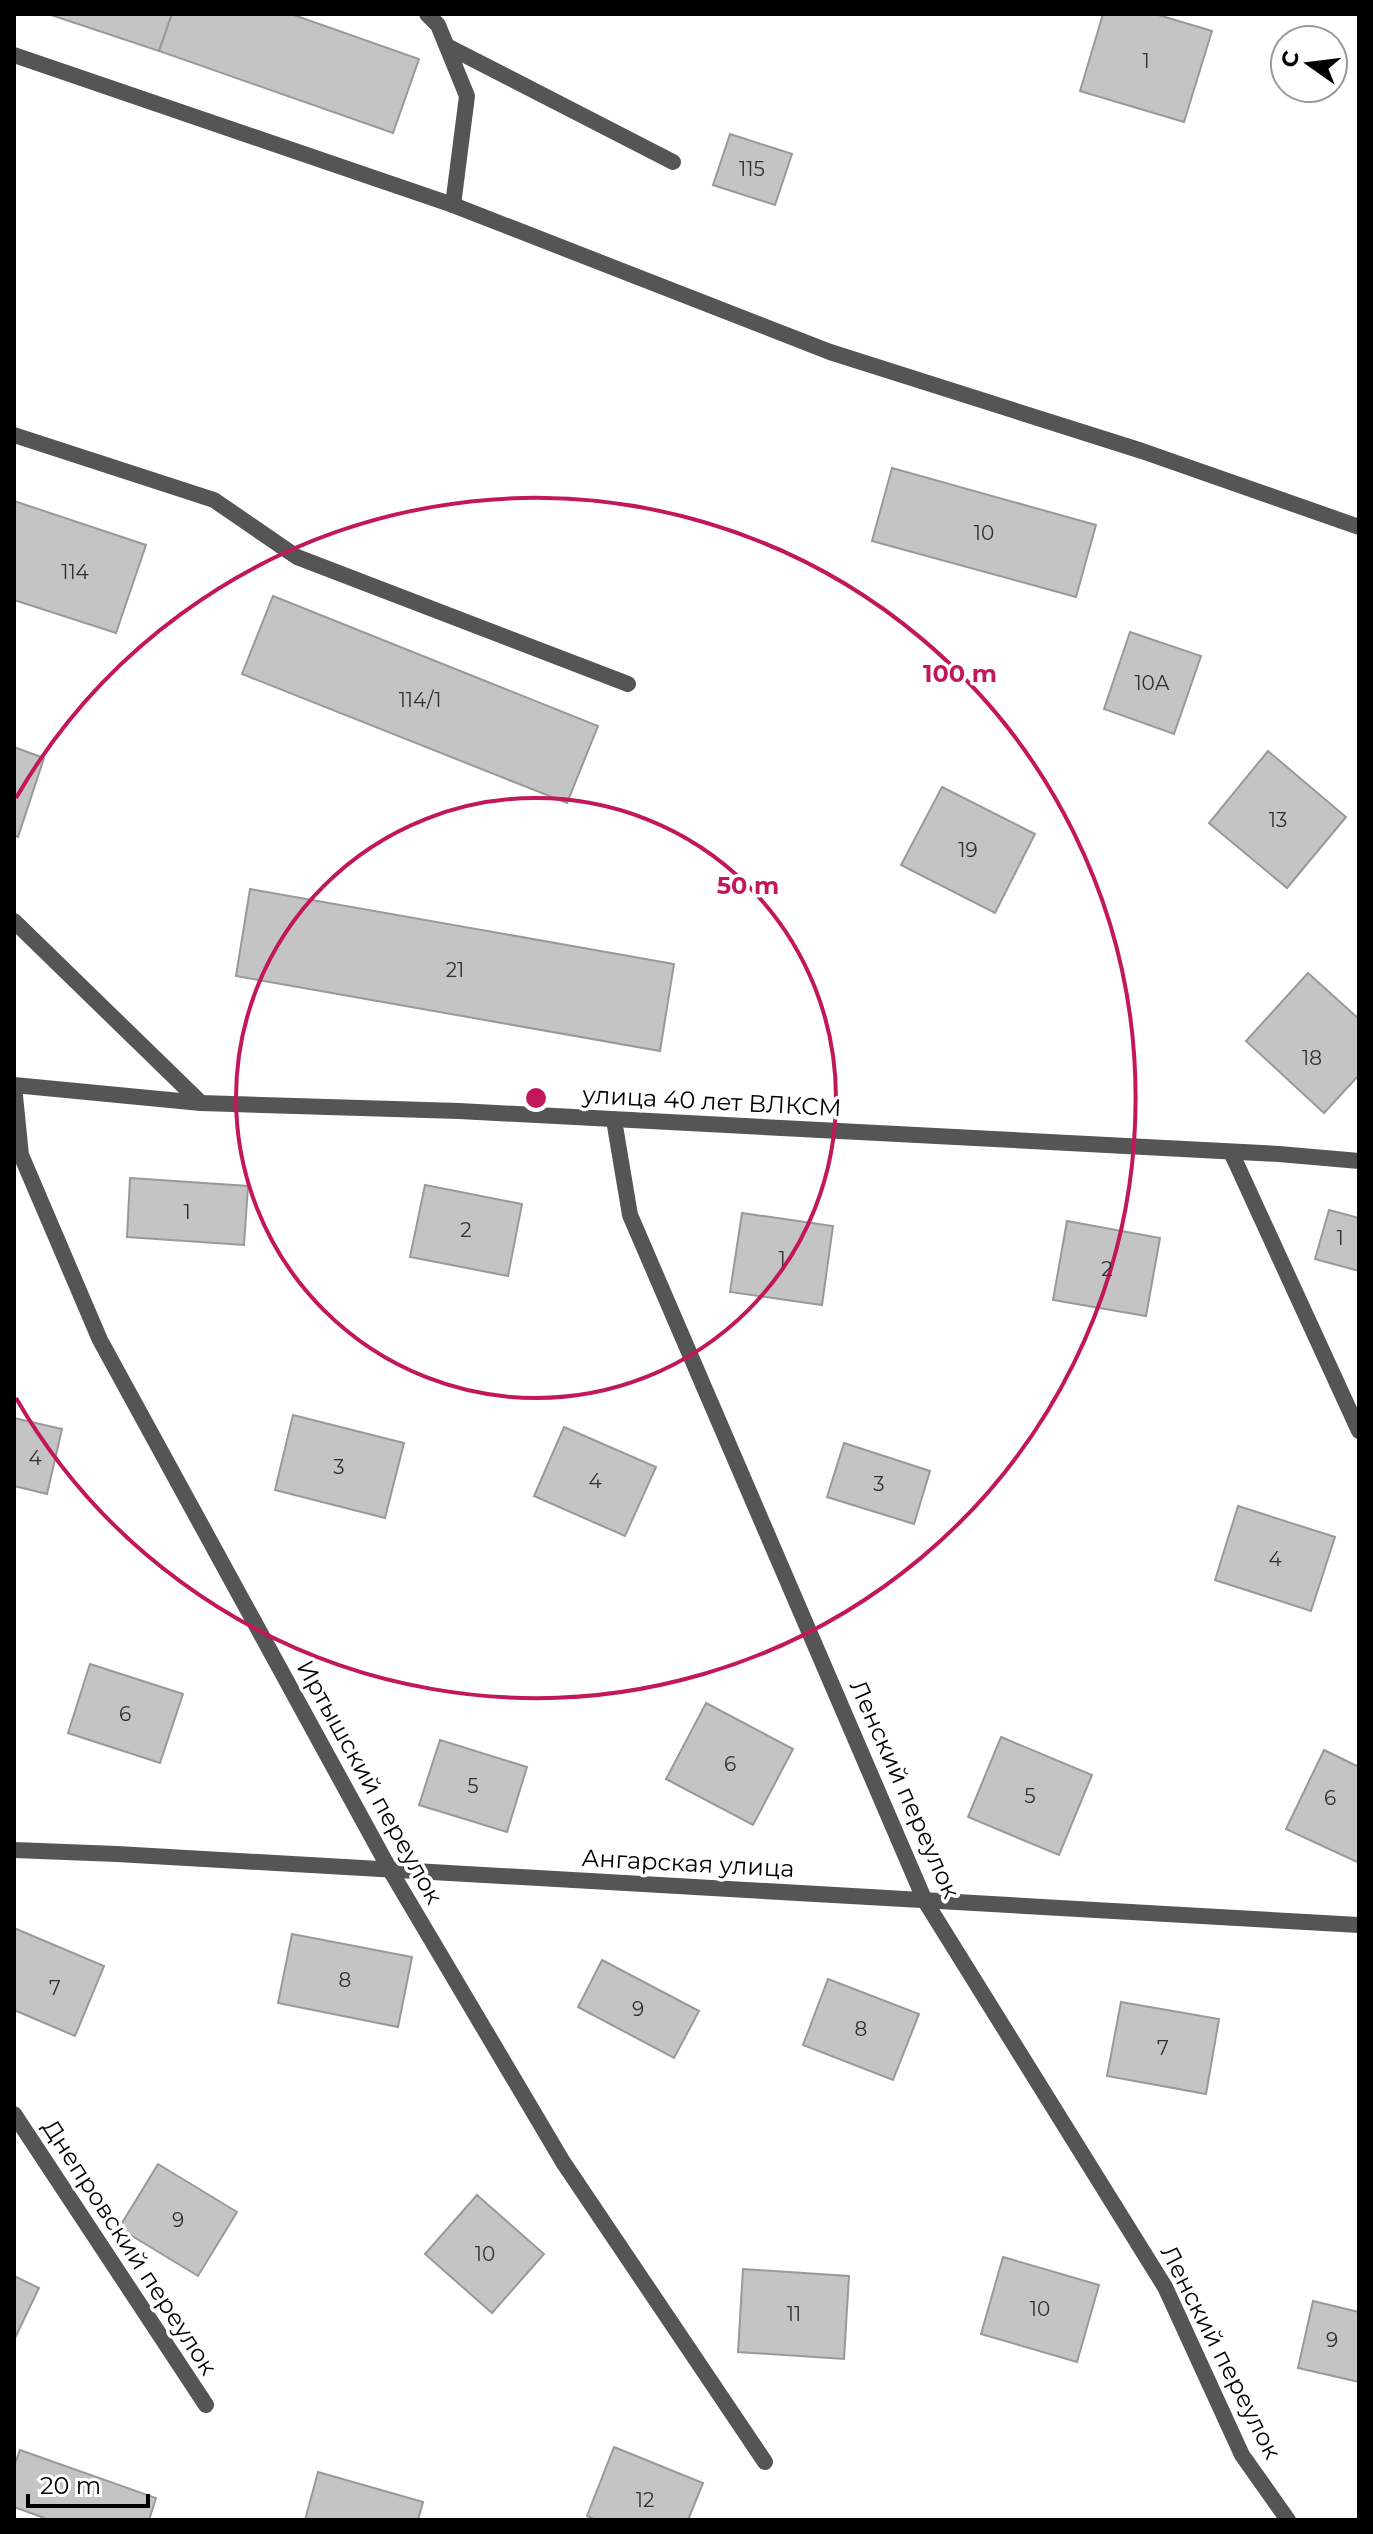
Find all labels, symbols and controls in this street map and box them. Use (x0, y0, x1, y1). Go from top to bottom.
north arrow (1269, 24, 1349, 104)
text: С (1275, 48, 1305, 70)
house number: 1 (1142, 49, 1150, 73)
house number: 115 (739, 157, 765, 181)
house number: 10 (974, 521, 994, 545)
house number: 114 (61, 560, 89, 584)
text: 100 m (923, 659, 997, 688)
house number: 10А (1134, 671, 1170, 695)
house number: 114/1 (399, 688, 441, 712)
house number: 13 (1269, 808, 1287, 832)
house number: 19 (958, 838, 978, 862)
text: 50 m (717, 871, 779, 900)
house number: 21 (446, 958, 464, 982)
house number: 18 (1302, 1046, 1322, 1070)
street label: улица 40 лет ВЛКСМ (581, 1080, 842, 1122)
centre of rings (522, 1084, 550, 1112)
house number: 1 (183, 1200, 191, 1224)
house number: 2 (460, 1218, 472, 1242)
house number: 1 (1336, 1226, 1344, 1250)
house number: 1 (778, 1247, 786, 1271)
house number: 2 (1101, 1257, 1113, 1281)
house number: 4 (28, 1446, 42, 1470)
house number: 3 (333, 1455, 345, 1479)
house number: 4 (588, 1469, 602, 1493)
house number: 3 (873, 1472, 885, 1496)
house number: 4 (1268, 1547, 1282, 1571)
street label: Иртышский переулок (291, 1655, 449, 1909)
street label: Ленский переулок (844, 1675, 966, 1903)
house number: 6 (119, 1702, 131, 1726)
house number: 6 (724, 1752, 736, 1776)
house number: 5 (467, 1774, 479, 1798)
house number: 5 (1024, 1784, 1036, 1808)
house number: 6 (1324, 1786, 1336, 1810)
street label: Ангарская улица (581, 1843, 795, 1883)
house number: 8 (339, 1968, 351, 1992)
house number: 7 (49, 1976, 61, 2000)
house number: 9 (632, 1997, 644, 2021)
house number: 8 (855, 2017, 867, 2041)
house number: 7 (1157, 2036, 1169, 2060)
street label: Днепровский переулок (37, 2114, 224, 2380)
house number: 9 (172, 2208, 184, 2232)
street label: Ленский переулок (1155, 2240, 1287, 2464)
house number: 10 (475, 2242, 495, 2266)
house number: 10 (1030, 2297, 1050, 2321)
house number: 11 (787, 2302, 801, 2326)
house number: 9 (1326, 2328, 1338, 2352)
scale bar (28, 2458, 148, 2508)
text: 20 m (40, 2471, 101, 2500)
house number: 12 (636, 2488, 654, 2512)

